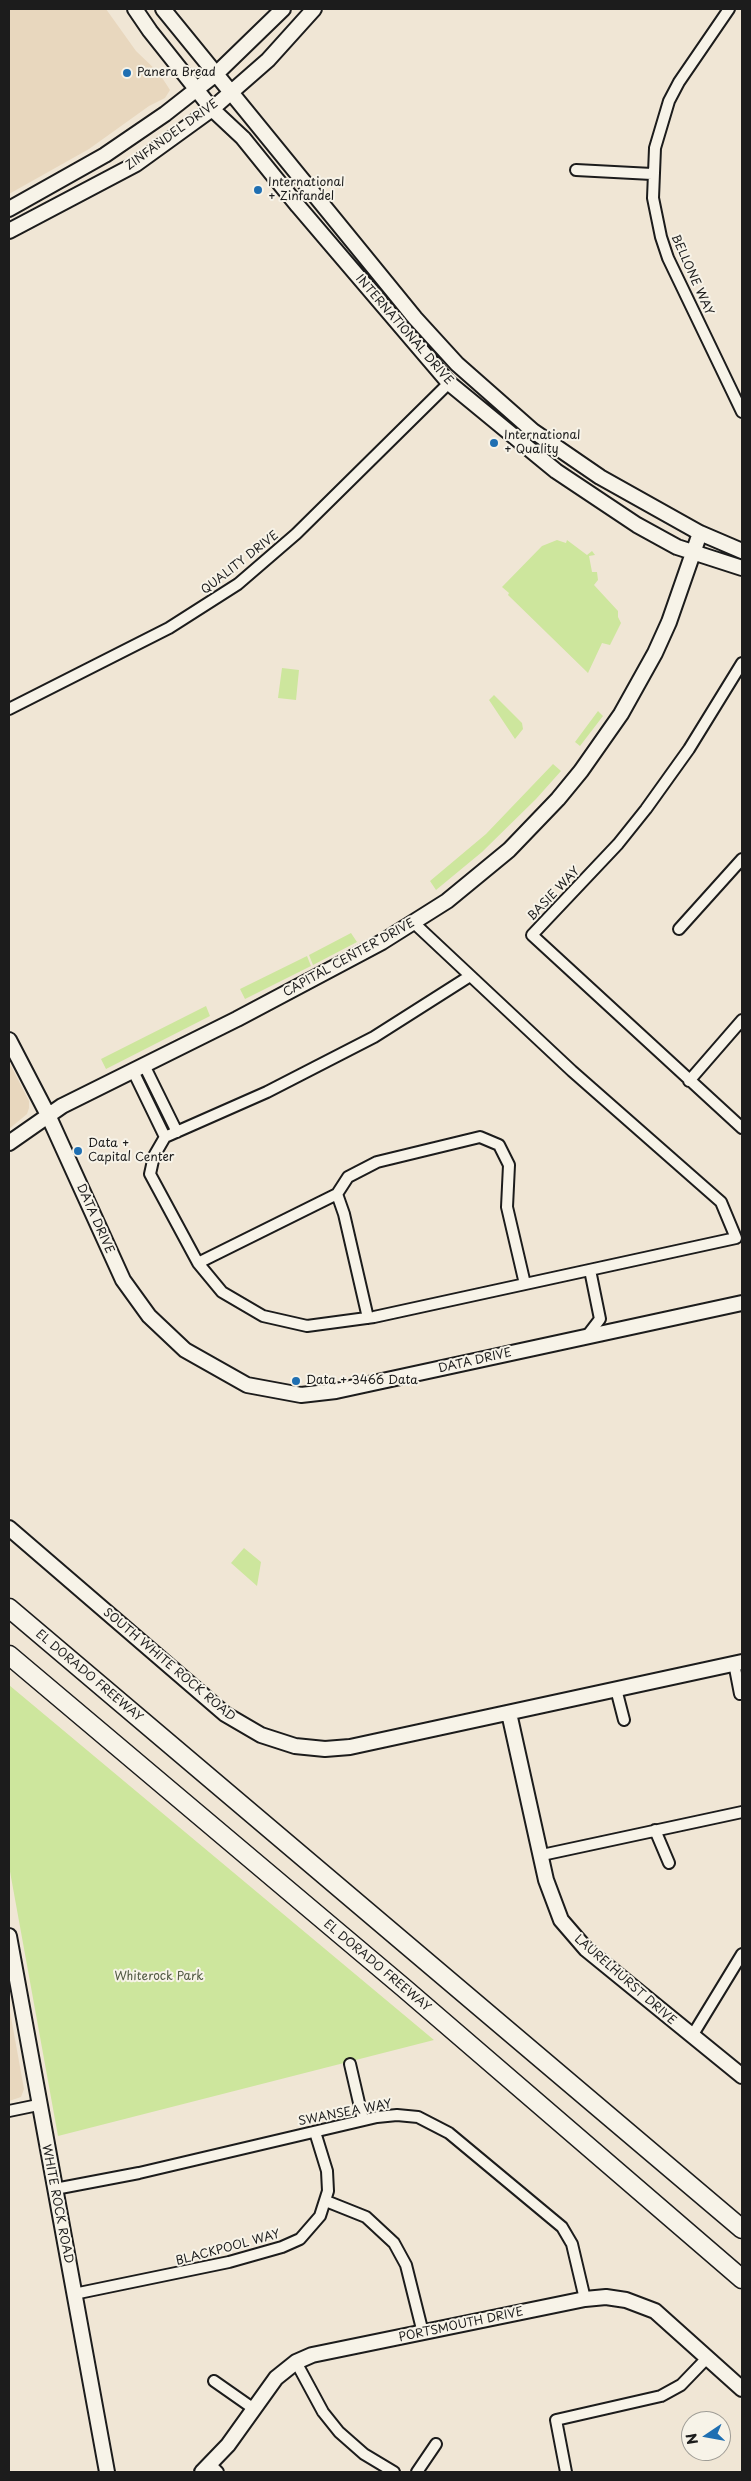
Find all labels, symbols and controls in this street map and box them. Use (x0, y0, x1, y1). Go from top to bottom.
place label: Panera Bread (137, 66, 216, 80)
marker: Panera Bread (121, 67, 133, 79)
street label: ZINFANDEL DRIVE (123, 96, 221, 174)
place label: International + Zinfandel (268, 176, 344, 204)
marker: International + Zinfandel (252, 184, 264, 196)
street label: BELLONE WAY (668, 232, 716, 318)
street label: INTERNATIONAL DRIVE (352, 272, 456, 388)
place label: International + Quality (504, 429, 580, 457)
marker: International + Quality (488, 437, 500, 449)
street label: QUALITY DRIVE (198, 528, 282, 598)
street label: BASIE WAY (525, 864, 583, 924)
street label: CAPITAL CENTER DRIVE (281, 916, 417, 1000)
place label: Data + Capital Center (88, 1137, 174, 1165)
marker: Data + Capital Center (72, 1145, 84, 1157)
street label: DATA DRIVE (73, 1182, 117, 1256)
street label: DATA DRIVE (437, 1346, 513, 1376)
place label: Data + 3466 Data (306, 1374, 418, 1388)
marker: Data + 3466 Data (290, 1375, 302, 1387)
street label: SOUTH WHITE ROCK ROAD (100, 1606, 238, 1724)
street label: EL DORADO FREEWAY (33, 1627, 145, 1725)
street label: EL DORADO FREEWAY (321, 1917, 433, 2015)
street label: LAURELHURST DRIVE (571, 1932, 679, 2028)
park label: Whiterock Park (114, 1970, 204, 1984)
street label: SWANSEA WAY (297, 2097, 393, 2129)
street label: WHITE ROCK ROAD (38, 2143, 76, 2265)
street label: BLACKPOOL WAY (174, 2227, 282, 2269)
street label: PORTSMOUTH DRIVE (397, 2305, 525, 2345)
north arrow (681, 2411, 731, 2461)
text: N (680, 2431, 703, 2447)

